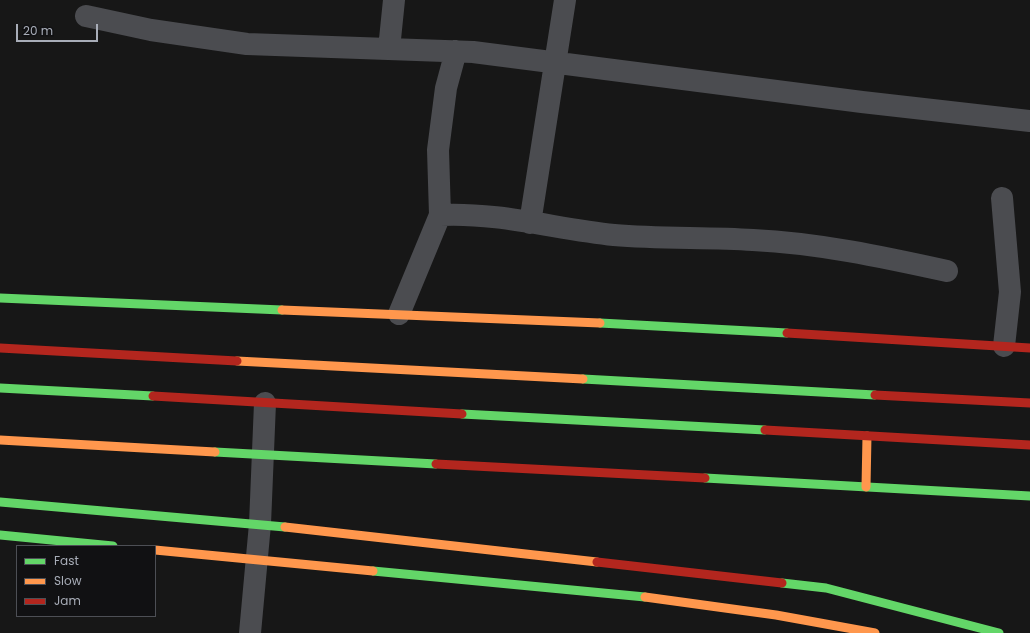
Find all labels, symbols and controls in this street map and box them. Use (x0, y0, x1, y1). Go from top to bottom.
scale bar (18, 16, 100, 42)
text: 20 m (23, 22, 53, 39)
legend (16, 545, 156, 617)
text: Fast (54, 552, 79, 569)
text: Slow (54, 572, 82, 589)
text: Jam (54, 592, 81, 609)

